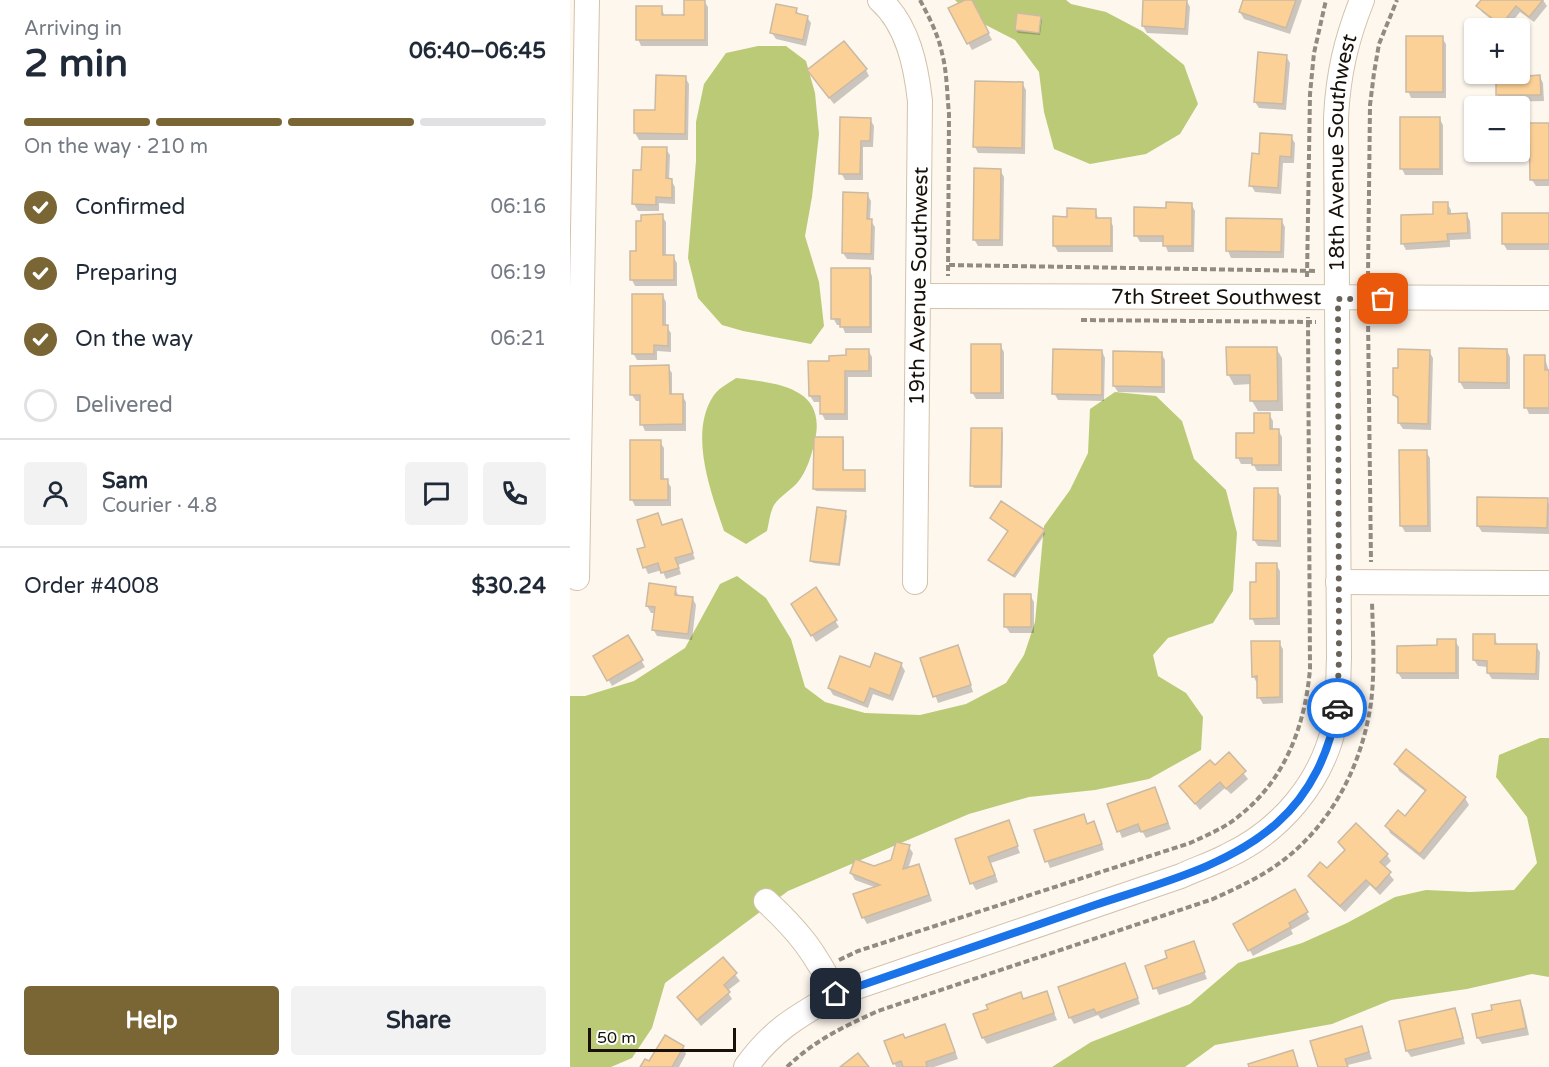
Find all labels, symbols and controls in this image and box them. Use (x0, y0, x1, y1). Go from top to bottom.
text: Arriving in (24, 17, 122, 41)
map controls (1464, 18, 1530, 162)
button: + (1464, 18, 1530, 84)
street label: 18th Avenue Southwest (1323, 31, 1362, 272)
text: 06:40–06:45 (409, 38, 546, 64)
text: 2 min (24, 40, 128, 87)
button: − (1464, 96, 1530, 162)
text: On the way · 210 m (24, 135, 208, 159)
street label: 19th Avenue Southwest (904, 166, 934, 406)
icon: check (24, 191, 57, 224)
text: Confirmed (75, 194, 185, 220)
text: 06:16 (491, 195, 546, 219)
icon: check (24, 257, 57, 290)
text: Preparing (75, 260, 178, 286)
text: 06:19 (491, 261, 546, 285)
pin (1357, 273, 1408, 324)
icon: bag (1366, 282, 1399, 315)
street label: 7th Street Southwest (1111, 284, 1321, 310)
icon: check (24, 323, 57, 356)
text: On the way (75, 326, 193, 352)
text: 06:21 (491, 327, 546, 351)
text: Delivered (75, 392, 173, 418)
button: person (24, 462, 87, 525)
button: chat (405, 462, 468, 525)
button: phone (483, 462, 546, 525)
text: Sam (102, 468, 148, 494)
text: Courier · 4.8 (102, 494, 217, 518)
text: Order #4008 (24, 573, 159, 599)
text: $30.24 (471, 573, 546, 599)
courier (1307, 678, 1367, 738)
icon: car (1321, 692, 1354, 725)
pin (810, 968, 861, 1019)
icon: home (819, 977, 852, 1010)
button: Help (24, 986, 279, 1055)
button: Share (291, 986, 546, 1055)
scale bar (588, 1025, 736, 1052)
text: 50 m (597, 1028, 636, 1048)

